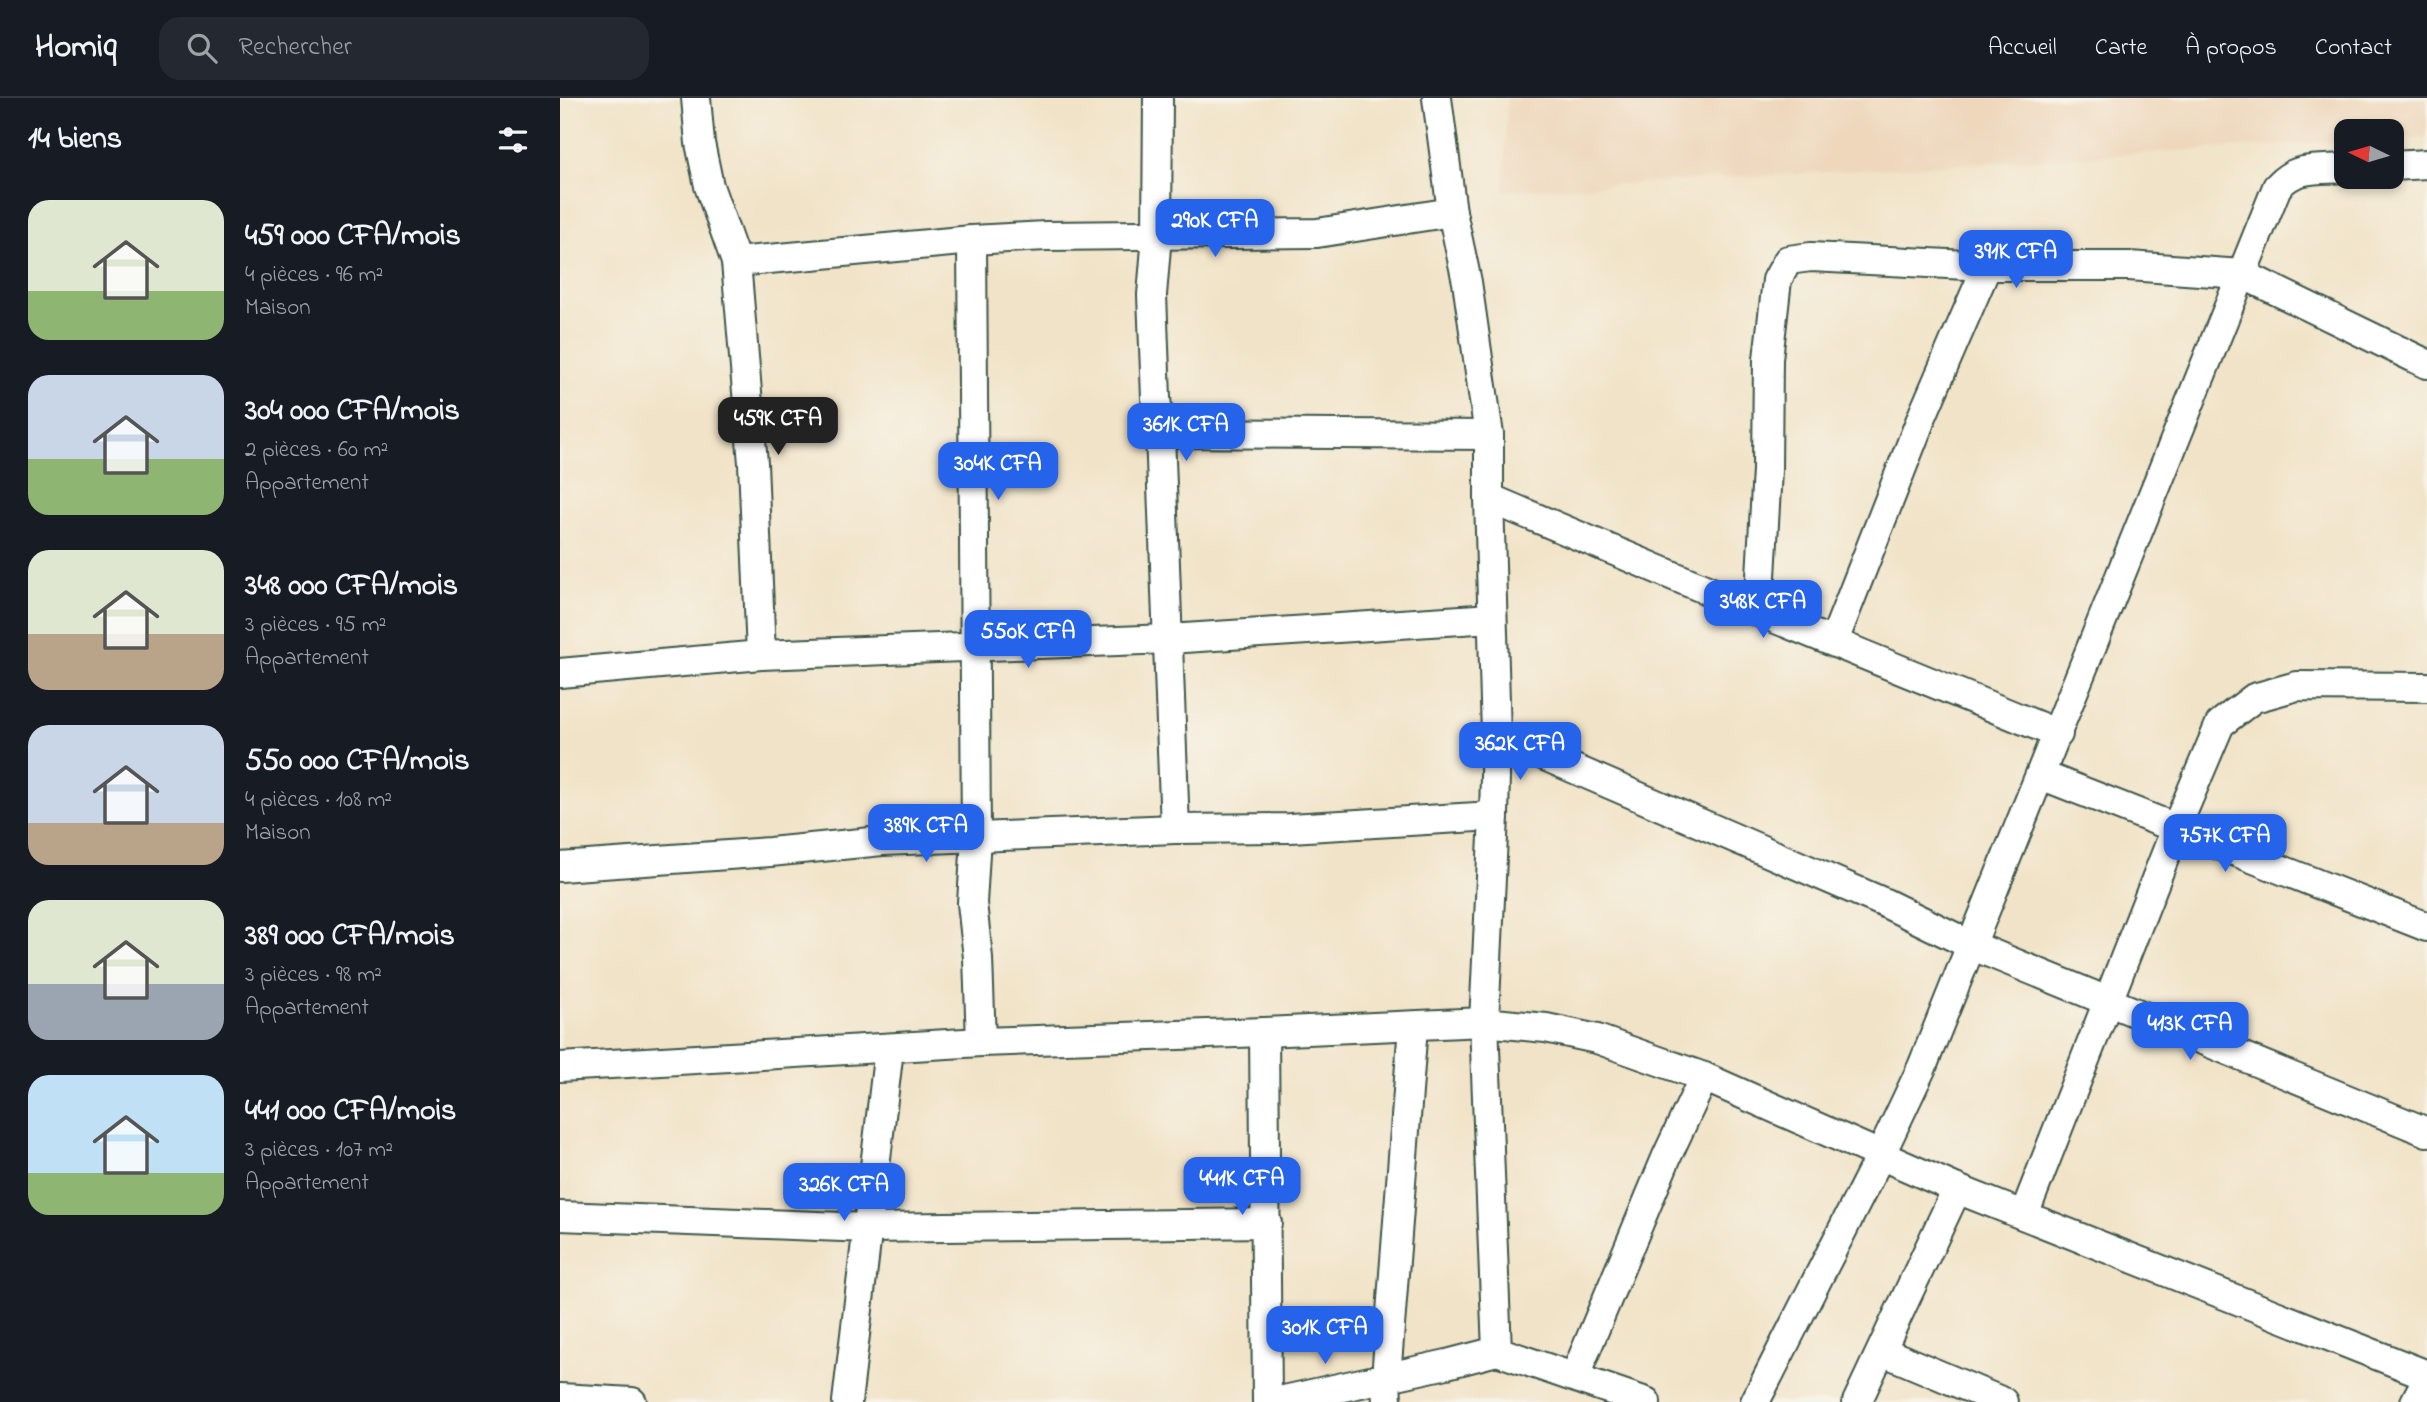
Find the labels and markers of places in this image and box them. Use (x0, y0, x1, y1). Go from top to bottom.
pin: 290K CFA (1143, 200, 1287, 259)
pin: 391K CFA (1944, 230, 2088, 290)
pin: 459K CFA (706, 398, 850, 457)
pin: 361K CFA (1114, 404, 1258, 463)
pin: 304K CFA (926, 442, 1070, 502)
pin: 348K CFA (1691, 580, 1835, 640)
pin: 550K CFA (956, 610, 1100, 670)
pin: 362K CFA (1448, 722, 1592, 782)
pin: 389K CFA (854, 804, 998, 864)
pin: 757K CFA (2153, 814, 2297, 874)
pin: 413K CFA (2118, 1002, 2262, 1062)
pin: 441K CFA (1170, 1158, 1314, 1217)
pin: 326K CFA (772, 1164, 916, 1223)
pin: 301K CFA (1253, 1306, 1397, 1366)

